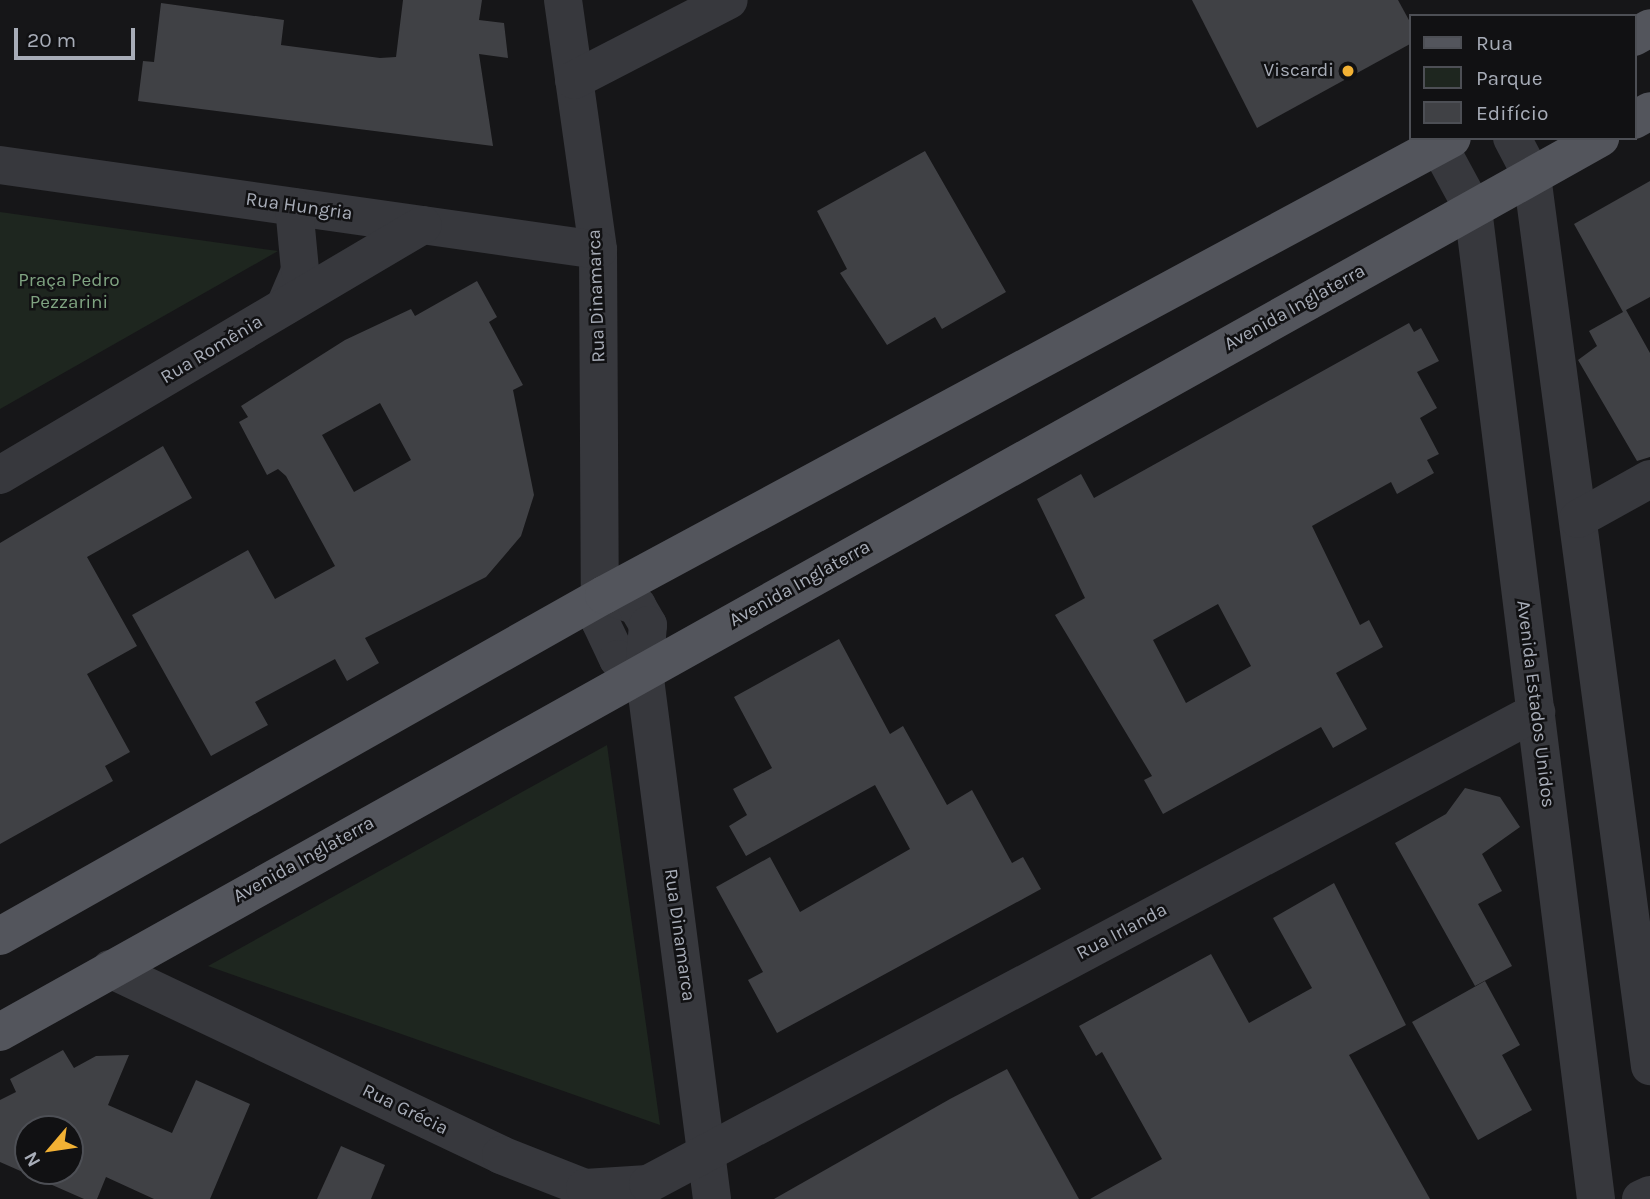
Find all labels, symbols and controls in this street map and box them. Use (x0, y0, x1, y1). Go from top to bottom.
scale bar (18, 14, 138, 58)
legend (1408, 14, 1636, 140)
text: 20 m (27, 28, 76, 52)
text: Rua (1476, 31, 1513, 55)
place label: Viscardi (1264, 60, 1334, 82)
marker: Viscardi (1340, 63, 1356, 79)
text: Parque (1476, 66, 1543, 90)
text: Edifício (1476, 101, 1549, 125)
street label: Rua Hungria (244, 188, 354, 226)
street label: Rua Dinamarca (583, 229, 611, 363)
street label: Avenida Inglaterra (1221, 260, 1369, 356)
park label: Praça Pedro Pezzarini (18, 270, 120, 314)
street label: Rua Romênia (157, 311, 267, 389)
street label: Avenida Inglaterra (726, 536, 874, 632)
street label: Avenida Estados Unidos (1511, 599, 1559, 809)
street label: Avenida Inglaterra (230, 812, 378, 908)
street label: Rua Dinamarca (658, 867, 700, 1003)
street label: Rua Irlanda (1073, 899, 1171, 965)
street label: Rua Grécia (358, 1079, 452, 1141)
north arrow (14, 1115, 84, 1185)
text: N (19, 1148, 45, 1171)

